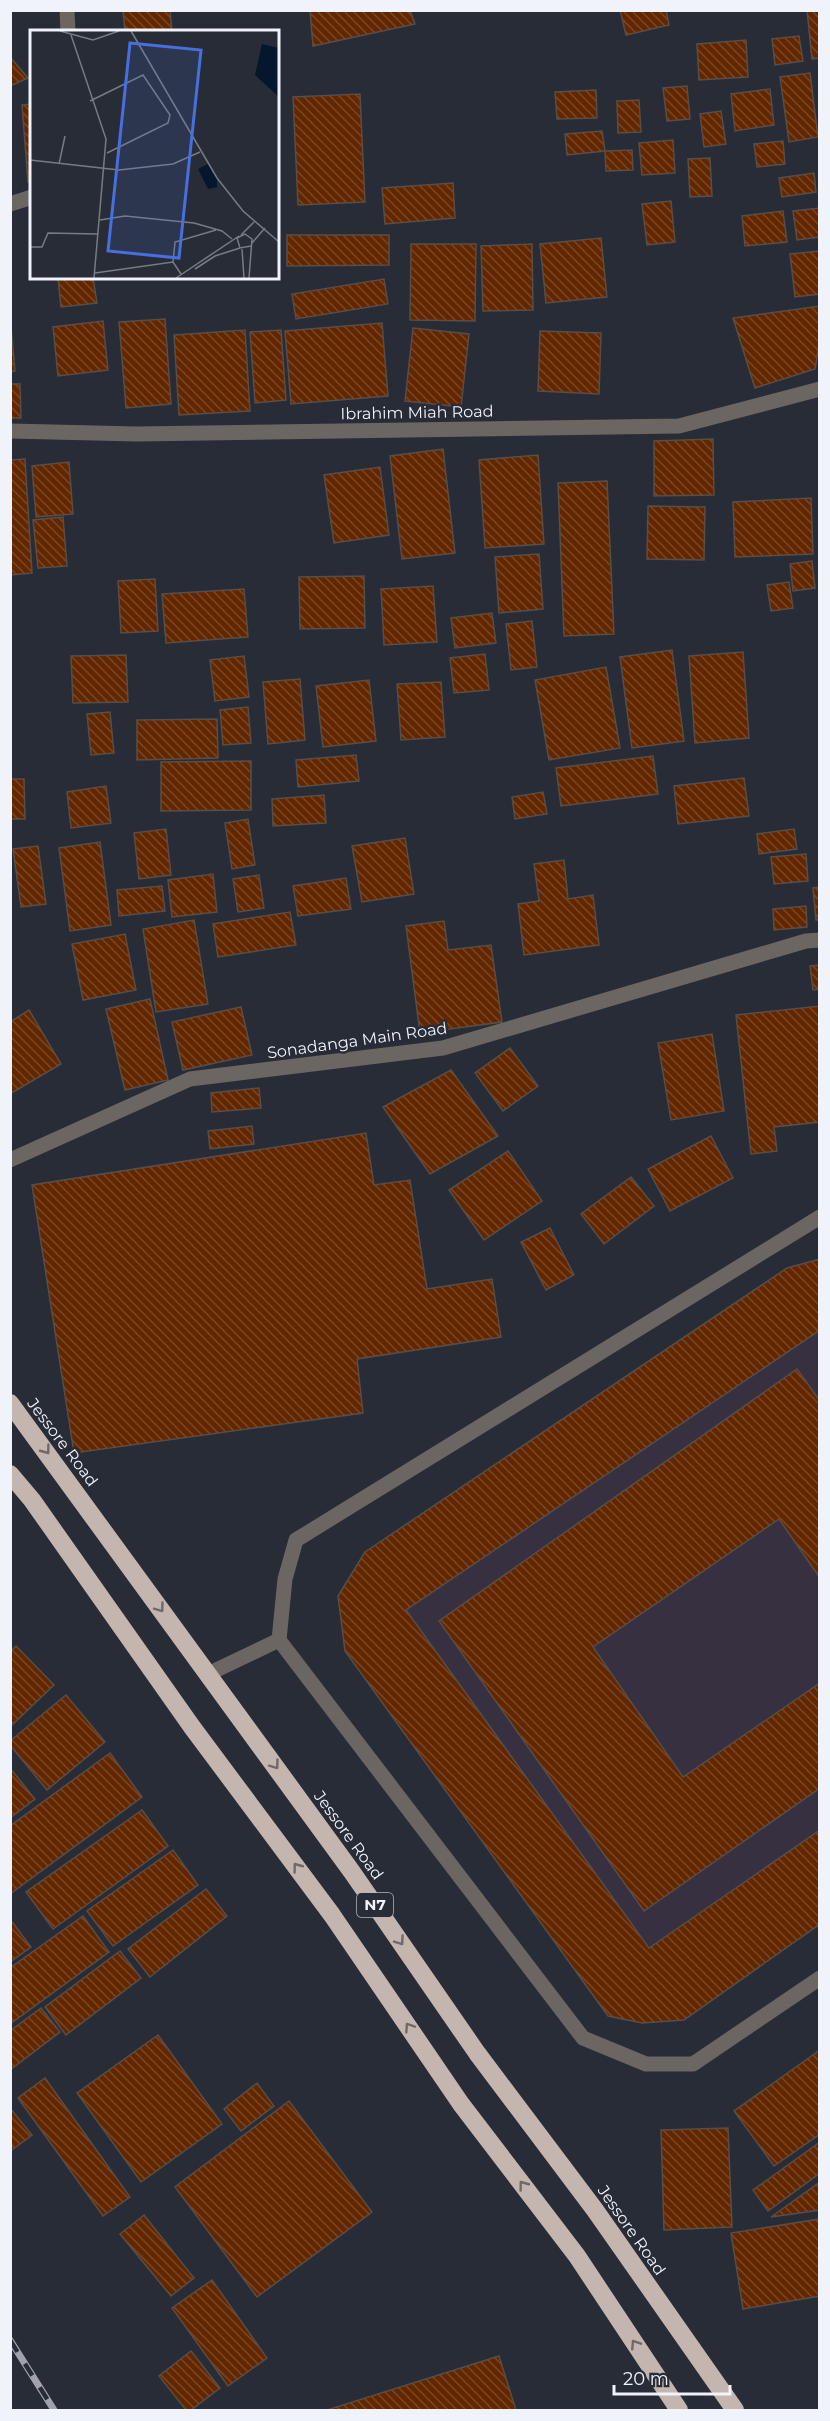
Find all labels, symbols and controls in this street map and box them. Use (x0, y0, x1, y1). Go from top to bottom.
inset map (30, 30, 279, 279)
street label: Ibrahim Miah Road (340, 402, 494, 423)
street label: Sonadanga Main Road (266, 1018, 448, 1063)
street label: Jessore Road (23, 1394, 102, 1490)
one-way arrow (39, 1443, 50, 1454)
one-way arrow (153, 1601, 164, 1612)
one-way arrow (268, 1759, 279, 1770)
street label: Jessore Road (309, 1786, 387, 1883)
one-way arrow (293, 1863, 304, 1874)
road number: N7 (357, 1893, 393, 1917)
one-way arrow (393, 1935, 404, 1946)
one-way arrow (405, 2023, 416, 2034)
one-way arrow (519, 2181, 530, 2192)
street label: Jessore Road (593, 2181, 670, 2279)
one-way arrow (631, 2340, 643, 2350)
scale bar (614, 2358, 730, 2396)
text: 20 m (623, 2368, 669, 2390)

